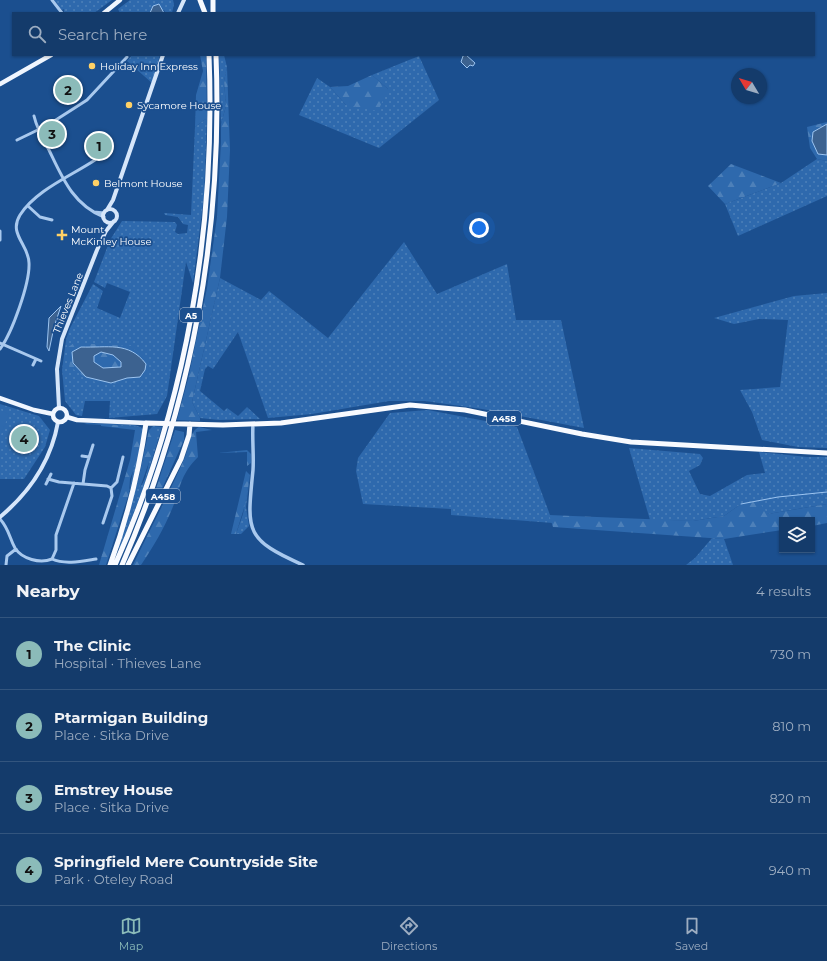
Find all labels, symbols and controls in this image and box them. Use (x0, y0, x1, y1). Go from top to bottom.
search box (12, 12, 815, 56)
icon: search (26, 23, 48, 45)
text: Search here (58, 25, 147, 44)
place label: Holiday Inn Express (100, 60, 198, 73)
marker: Holiday Inn Express (87, 61, 97, 71)
north arrow (731, 68, 767, 104)
pin: 2 (55, 75, 81, 105)
place label: Sycamore House (137, 99, 221, 112)
marker: Sycamore House (124, 100, 134, 110)
pin: 3 (39, 119, 65, 149)
pin: 1 (86, 131, 112, 161)
place label: Belmont House (104, 177, 183, 190)
marker: Belmont House (91, 178, 101, 188)
your location (469, 218, 489, 238)
place label: Mount McKinley House (71, 223, 152, 248)
marker: Mount McKinley House (56, 229, 68, 241)
street label: Thieves Lane (50, 271, 86, 335)
road number: A5 (180, 308, 202, 322)
road number: A458 (487, 411, 521, 425)
pin: 4 (11, 424, 37, 454)
road number: A458 (146, 489, 180, 503)
map controls (779, 517, 815, 553)
button: layers (779, 517, 815, 553)
text: Nearby (16, 581, 80, 601)
text: 4 results (756, 583, 811, 599)
text: The Clinic (54, 636, 131, 655)
text: 1 (26, 646, 32, 662)
text: 730 m (770, 646, 811, 662)
text: Hospital · Thieves Lane (54, 655, 201, 671)
text: Ptarmigan Building (54, 708, 208, 727)
text: 2 (25, 718, 33, 734)
text: 810 m (772, 718, 811, 734)
text: Place · Sitka Drive (54, 727, 169, 743)
text: Emstrey House (54, 780, 173, 799)
text: 3 (25, 790, 33, 806)
text: 820 m (770, 790, 811, 806)
text: Place · Sitka Drive (54, 799, 169, 815)
text: Springfield Mere Countryside Site (54, 852, 318, 871)
text: 4 (25, 862, 33, 878)
text: 940 m (769, 862, 811, 878)
text: Park · Oteley Road (54, 871, 173, 887)
tab: Map (119, 915, 143, 953)
tab: Directions (381, 915, 437, 953)
tab: Saved (675, 915, 708, 953)

